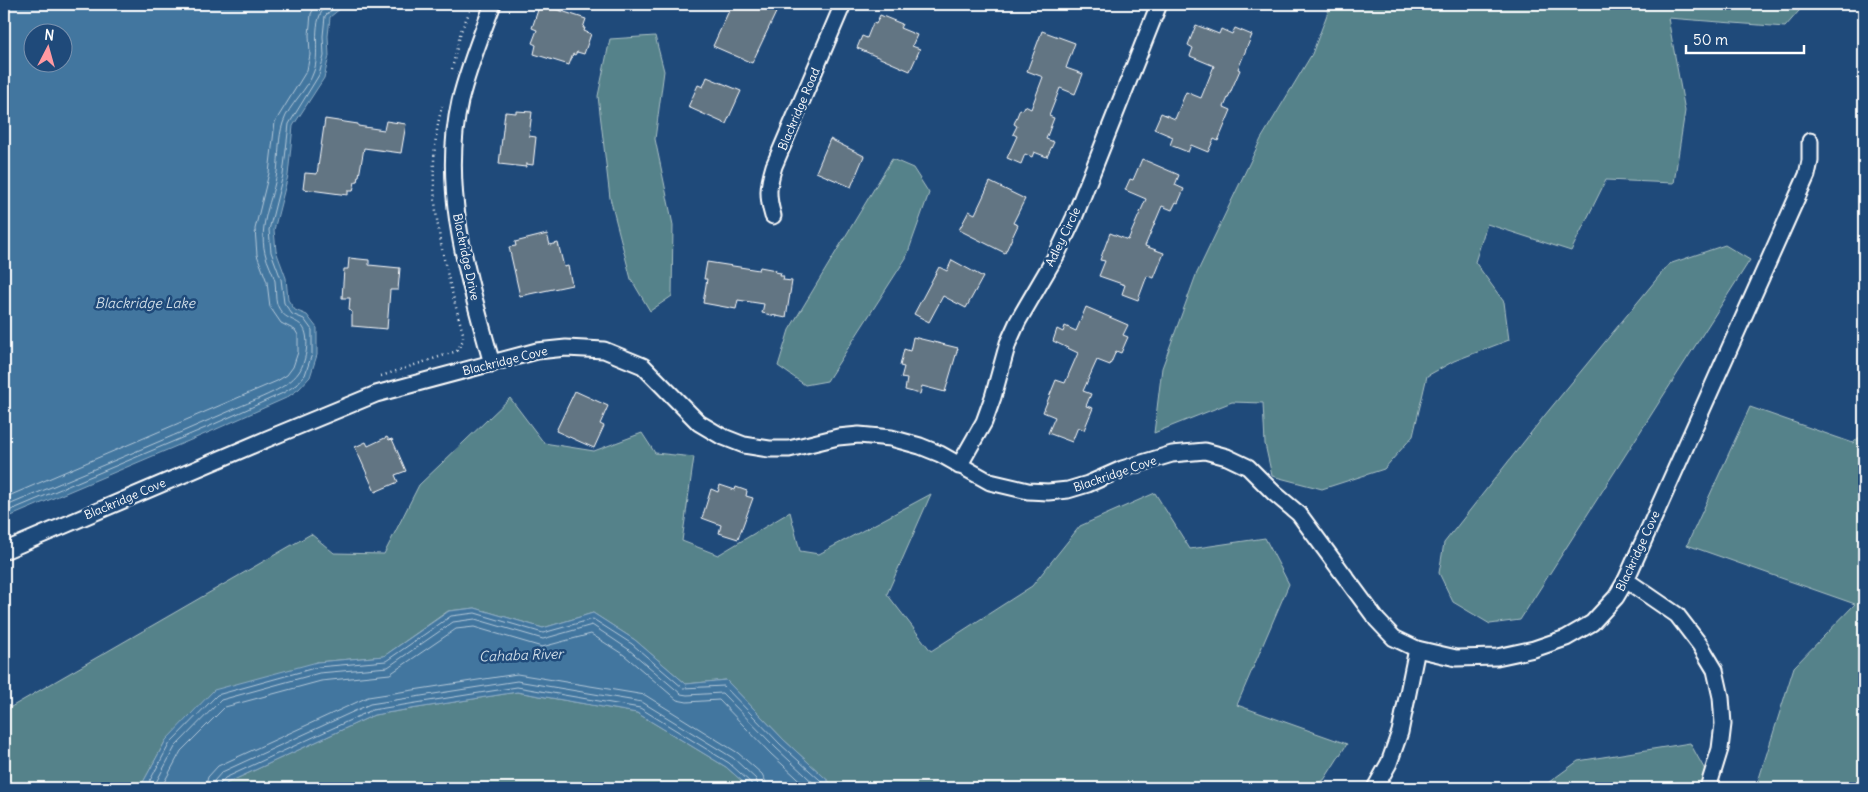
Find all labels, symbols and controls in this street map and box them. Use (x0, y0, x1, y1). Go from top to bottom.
north arrow (22, 22, 72, 72)
scale bar (1686, 22, 1803, 54)
text: N (44, 26, 55, 45)
text: 50 m (1693, 30, 1728, 49)
street label: Blackridge Road (774, 65, 823, 152)
street label: Adley Circle (1042, 205, 1083, 269)
street label: Blackridge Drive (450, 212, 483, 302)
water label: Blackridge Lake (95, 294, 197, 312)
street label: Blackridge Cove (461, 343, 549, 378)
street label: Blackridge Cove (1071, 452, 1158, 495)
street label: Blackridge Cove (82, 475, 168, 522)
street label: Blackridge Cove (1612, 508, 1663, 593)
water label: Cahaba River (479, 644, 566, 665)

